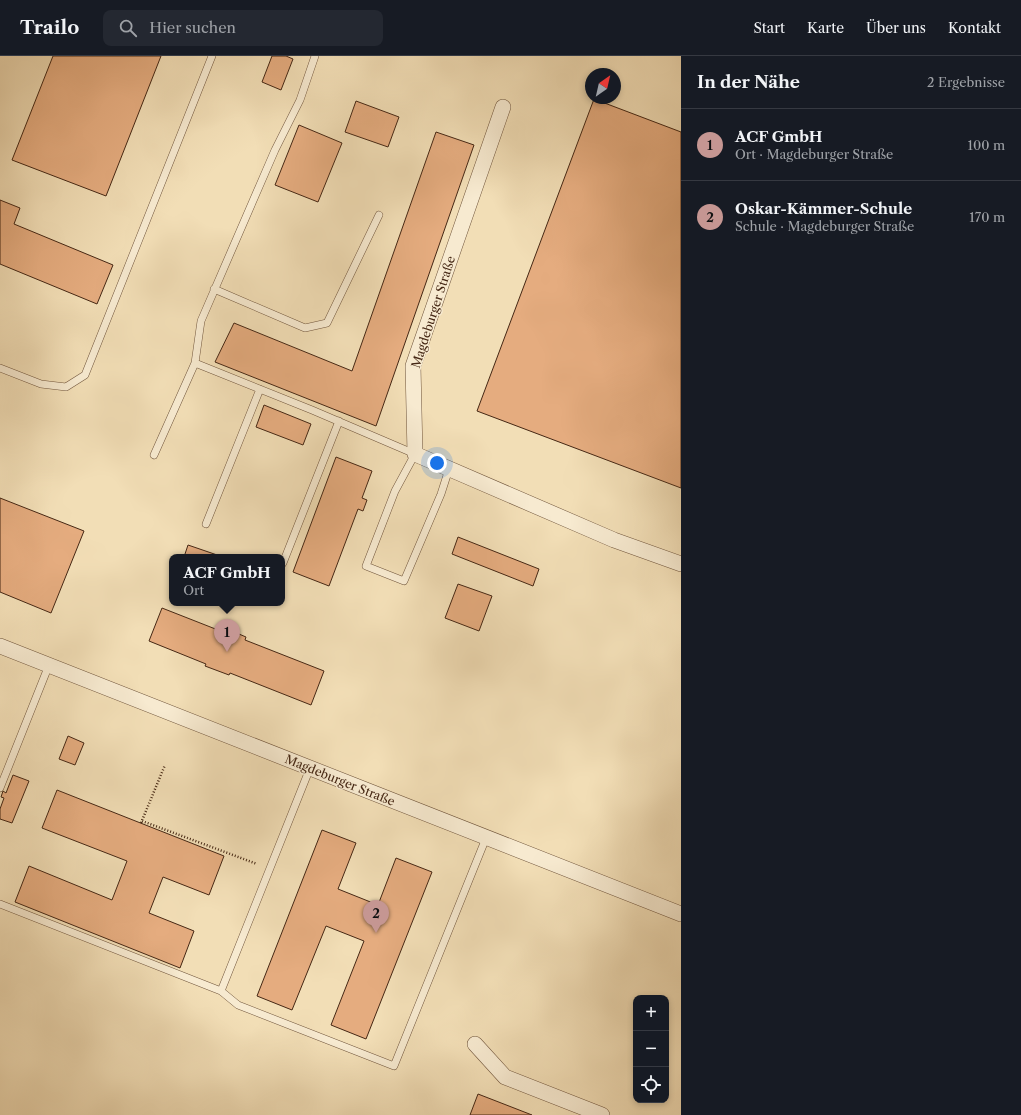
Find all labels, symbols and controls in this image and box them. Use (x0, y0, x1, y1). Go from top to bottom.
search box (103, 10, 383, 46)
text: Trailo (20, 16, 79, 39)
icon: search (117, 17, 139, 39)
text: Hier suchen (149, 18, 236, 37)
text: Start (753, 19, 785, 37)
text: Karte (807, 19, 844, 37)
text: Über uns (866, 19, 926, 37)
text: Kontakt (948, 19, 1001, 37)
north arrow (585, 68, 621, 104)
text: In der Nähe (697, 72, 800, 92)
text: 2 Ergebnisse (927, 74, 1005, 90)
text: ACF GmbH (735, 127, 822, 146)
text: 1 (707, 137, 713, 153)
text: 100 m (967, 137, 1005, 153)
text: Ort · Magdeburger Straße (735, 146, 893, 162)
text: Oskar-Kämmer-Schule (735, 199, 912, 218)
text: 2 (706, 209, 714, 225)
text: 170 m (969, 209, 1005, 225)
text: Schule · Magdeburger Straße (735, 218, 914, 234)
street label: Magdeburger Straße (408, 254, 458, 370)
your location (427, 453, 447, 473)
popup (169, 554, 285, 606)
text: ACF GmbH (183, 563, 271, 582)
text: Ort (183, 582, 204, 598)
pin: 1 (214, 619, 240, 652)
street label: Magdeburger Straße (283, 751, 397, 809)
pin: 2 (363, 900, 389, 933)
map controls (633, 995, 669, 1103)
button: + (633, 995, 669, 1031)
button: − (633, 1031, 669, 1067)
button: locate (633, 1067, 669, 1103)

